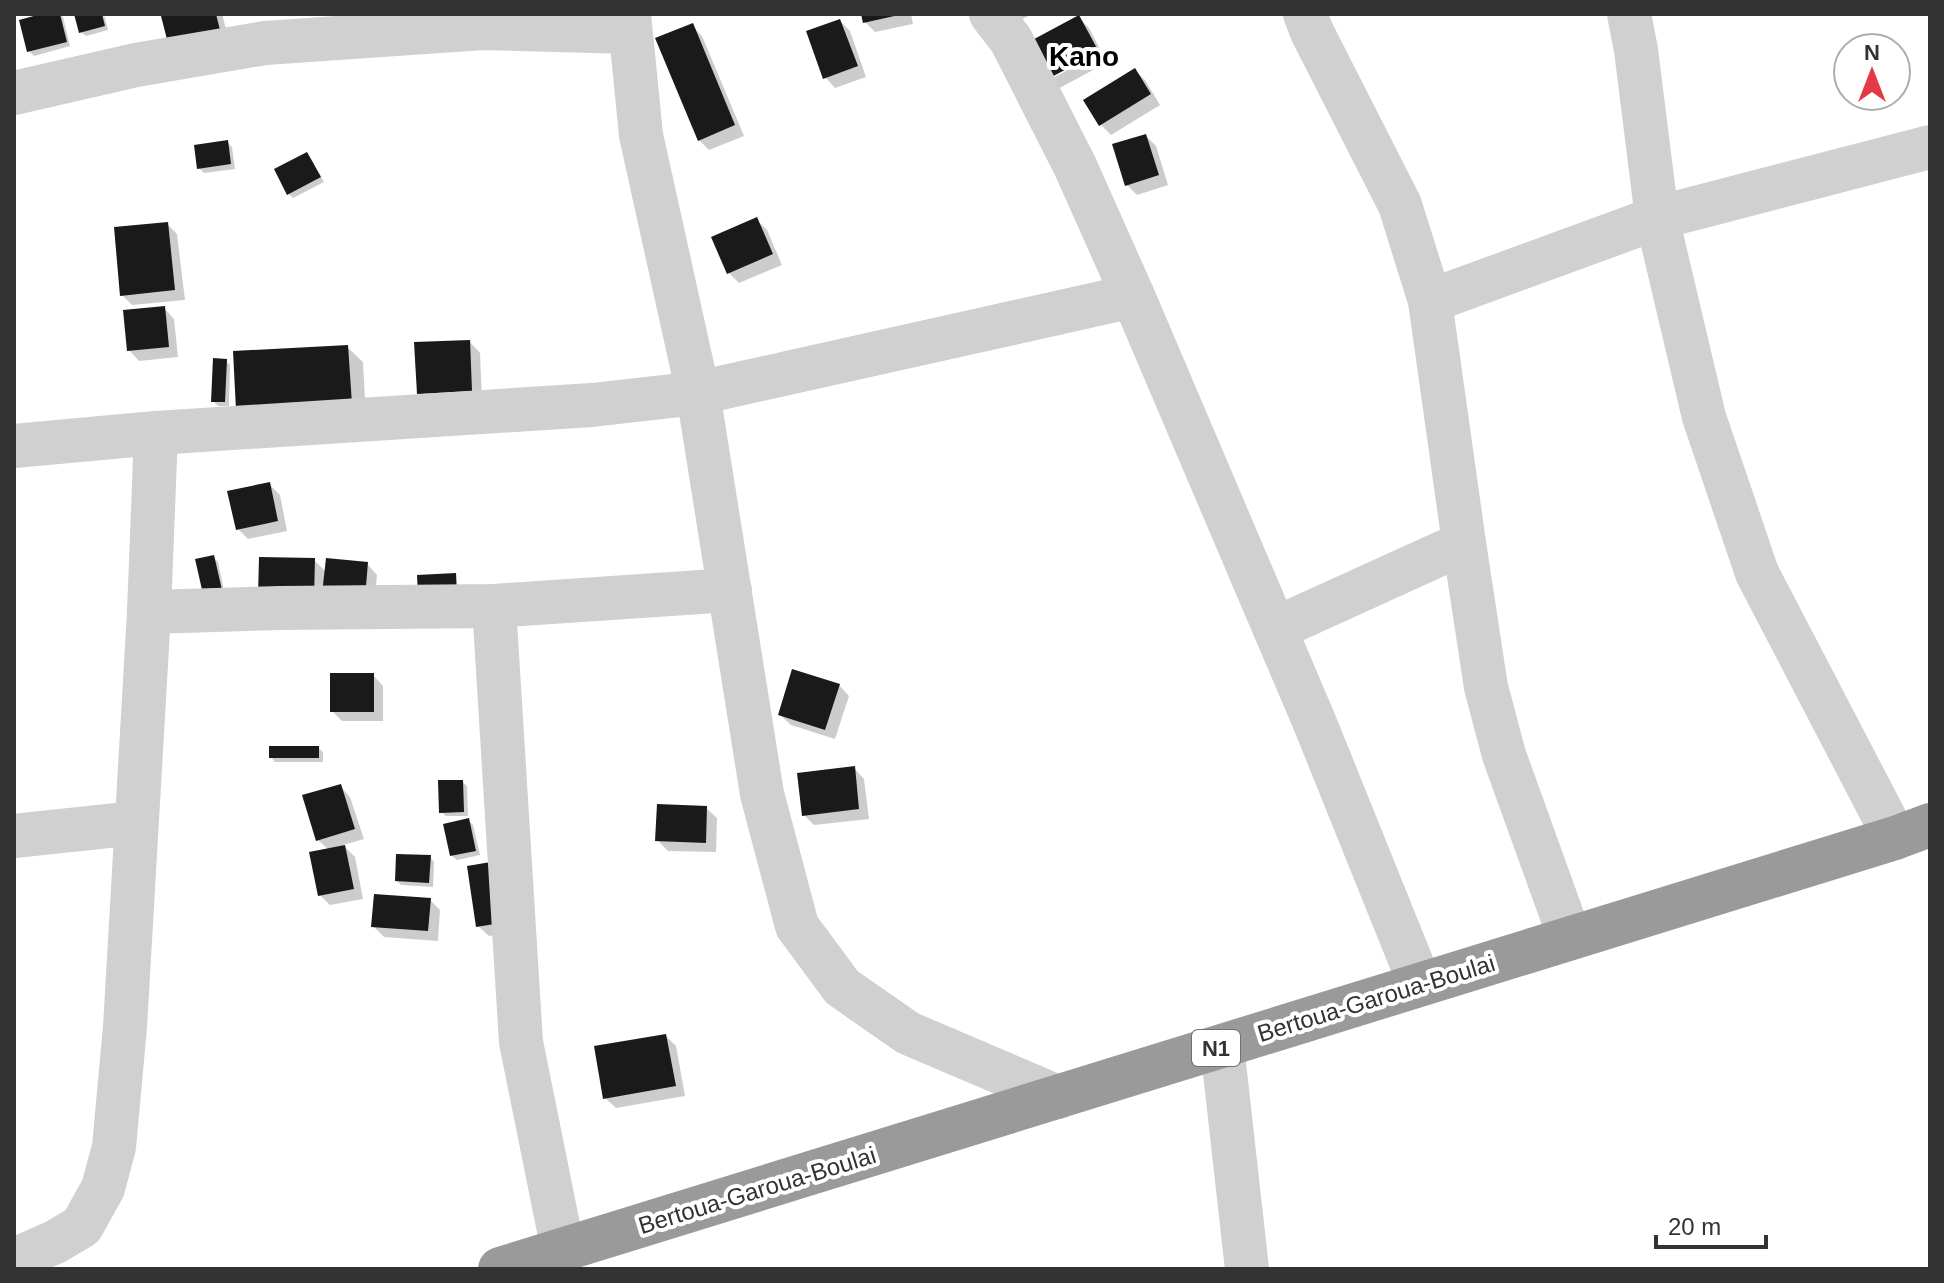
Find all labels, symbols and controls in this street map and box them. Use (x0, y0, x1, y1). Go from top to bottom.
north arrow (1832, 32, 1912, 112)
text: N (1864, 40, 1880, 65)
district label: Kano (1049, 41, 1119, 72)
street label: Bertoua-Garoua-Boulai (1254, 949, 1498, 1047)
road number: N1 (1192, 1030, 1240, 1066)
street label: Bertoua-Garoua-Boulai (635, 1141, 879, 1239)
scale bar (1656, 1199, 1766, 1249)
text: 20 m (1668, 1213, 1721, 1240)

